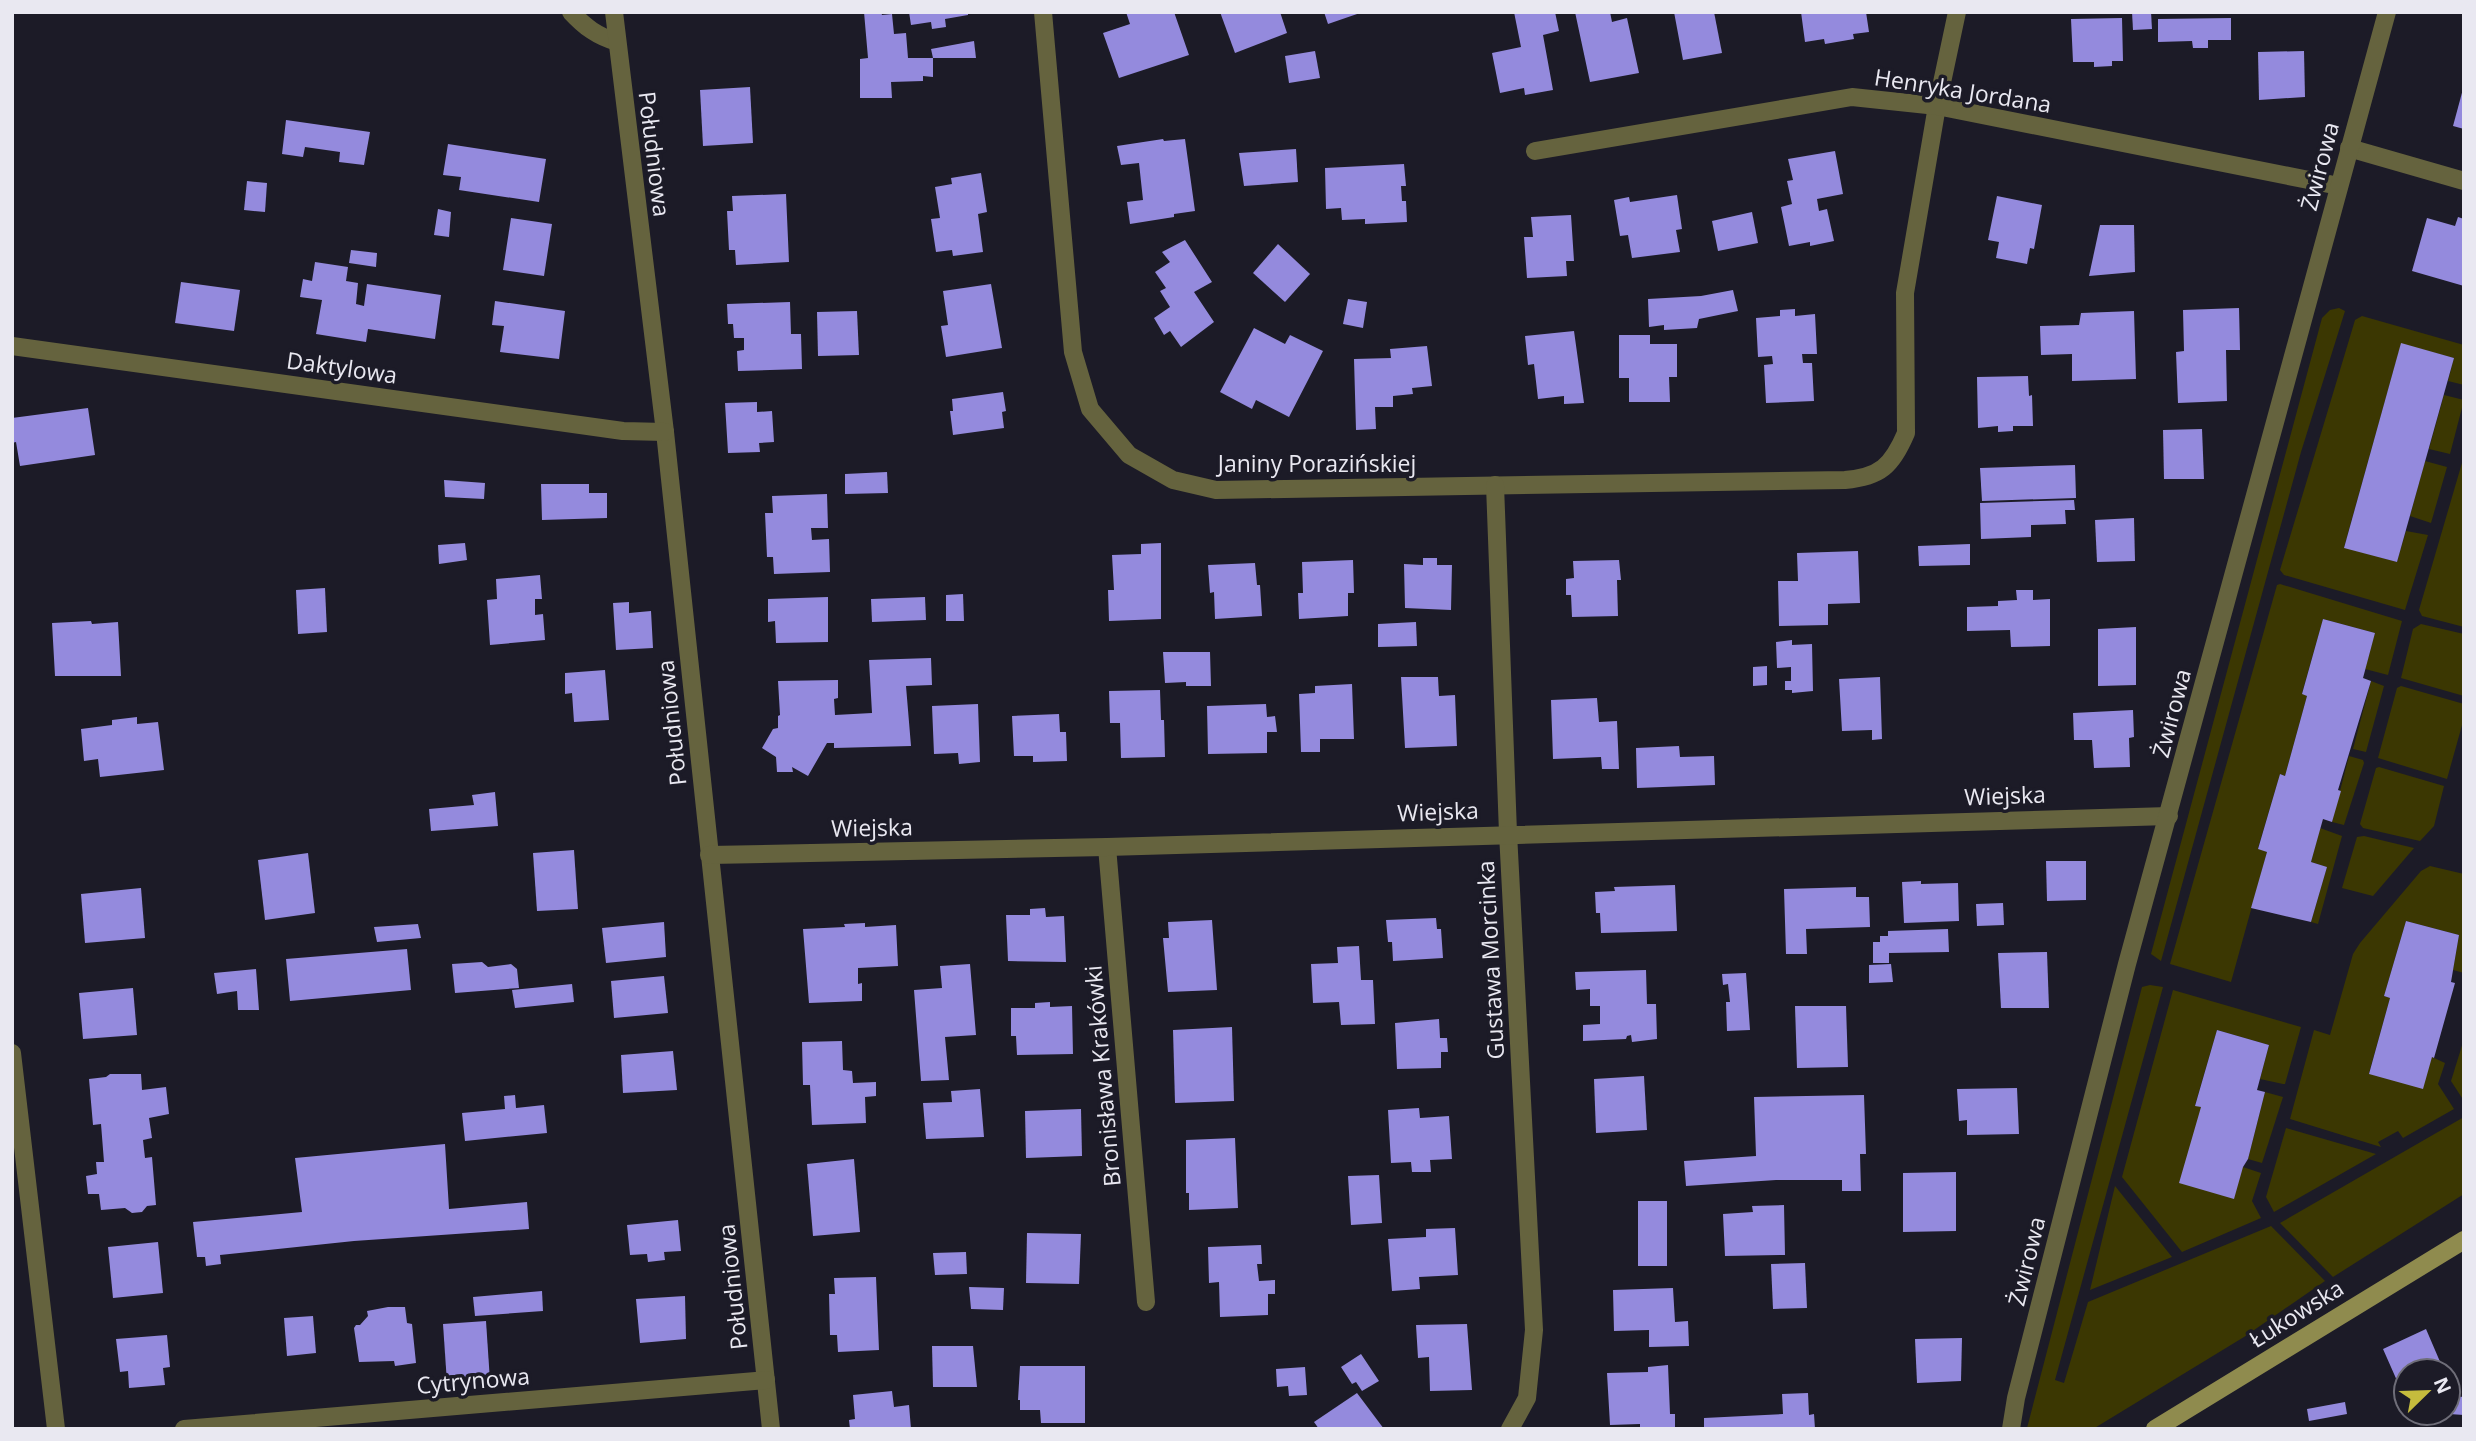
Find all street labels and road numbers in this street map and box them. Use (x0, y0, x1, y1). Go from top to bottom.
street label: Henryka Jordana (1872, 60, 2054, 120)
street label: Południowa (631, 90, 679, 218)
street label: Żwirowa (2292, 118, 2346, 214)
street label: Daktylowa (285, 343, 399, 391)
street label: Janiny Porazińskiej (1216, 447, 1416, 479)
street label: Południowa (649, 659, 693, 787)
street label: Żwirowa (2144, 665, 2198, 761)
street label: Wiejska (1964, 778, 2046, 812)
street label: Wiejska (1397, 794, 1479, 828)
street label: Wiejska (831, 810, 913, 844)
street label: Gustawa Morcinka (1469, 860, 1511, 1060)
street label: Bronisława Krakówki (1076, 964, 1128, 1188)
street label: Żwirowa (2000, 1213, 2052, 1309)
street label: Południowa (710, 1223, 754, 1351)
street label: Łukowska (2243, 1271, 2349, 1355)
street label: Cytrynowa (415, 1359, 531, 1401)

